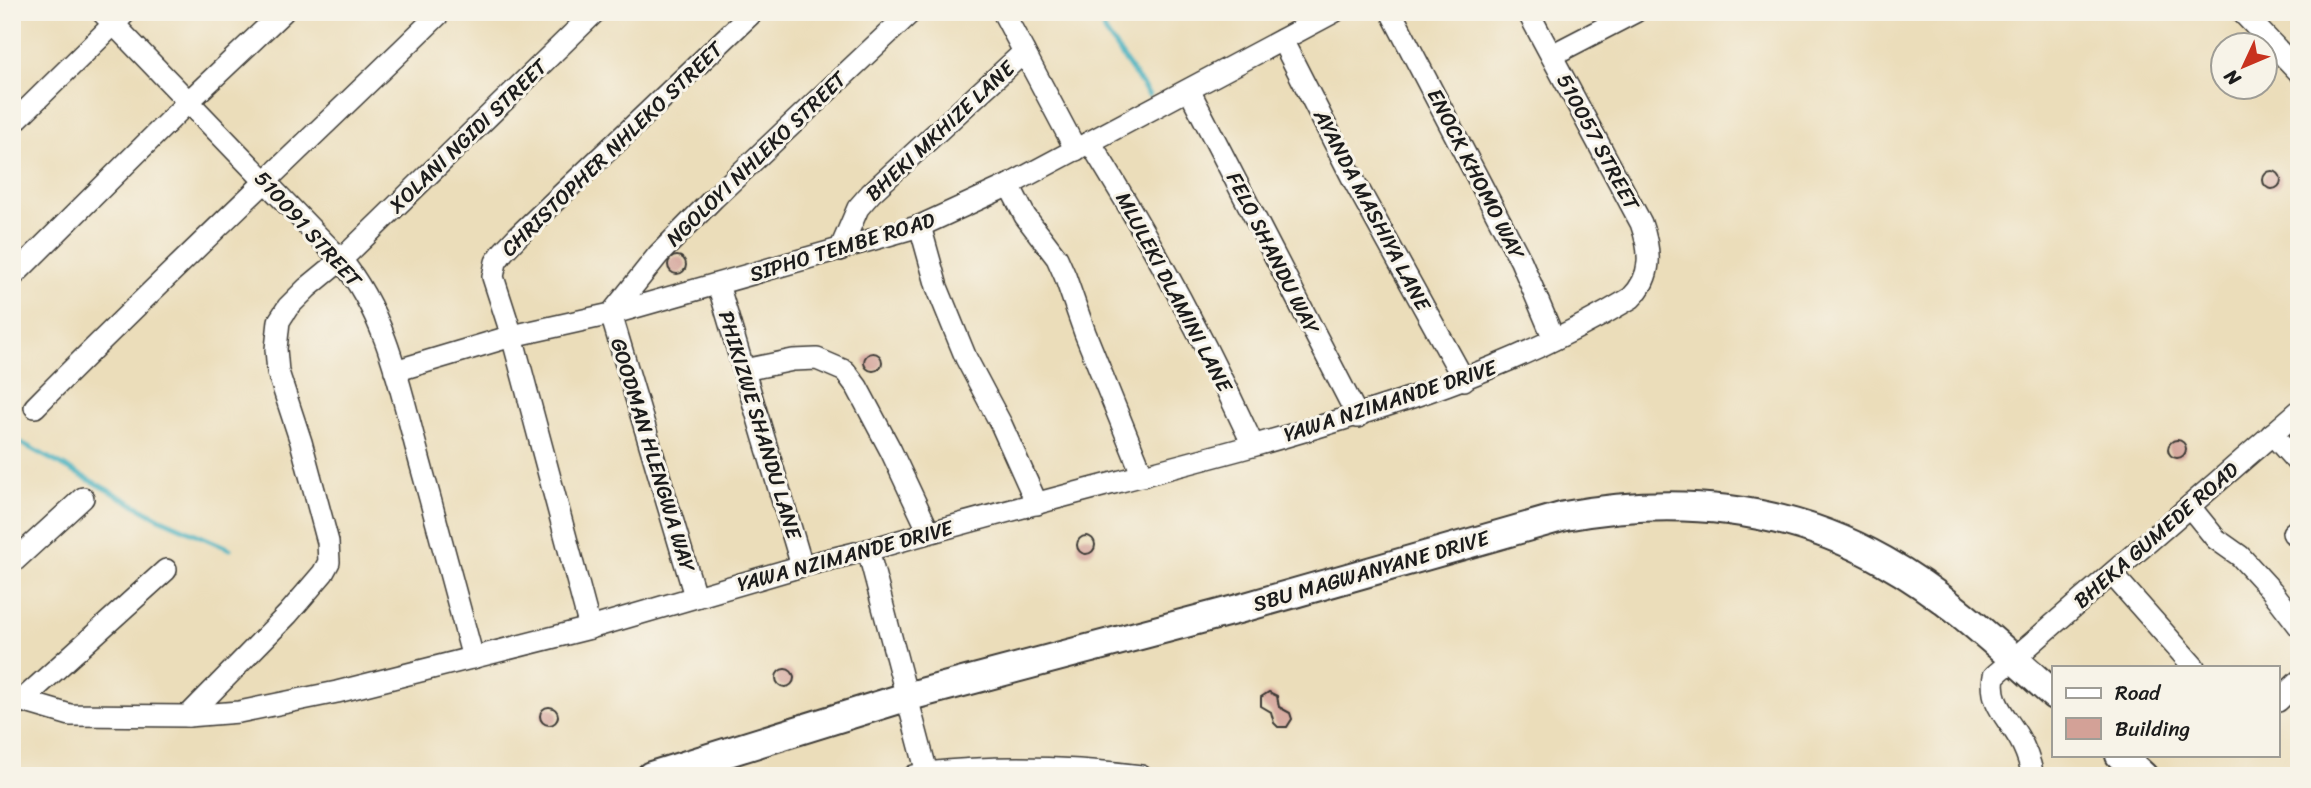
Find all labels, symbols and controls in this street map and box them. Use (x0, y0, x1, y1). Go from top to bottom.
street label: CHRISTOPHER NHLEKO STREET (492, 31, 733, 266)
north arrow (2210, 32, 2280, 102)
street label: XOLANI NGIDI STREET (379, 49, 558, 223)
street label: BHEKI MKHIZE LANE (856, 50, 1025, 211)
street label: NGOLOYI NHLEKO STREET (656, 61, 857, 256)
text: N (2215, 61, 2249, 94)
street label: 510057 STREET (1546, 67, 1651, 219)
street label: ENOCK KHOMO WAY (1416, 82, 1536, 268)
street label: AYANDA MASHIYA LANE (1302, 101, 1442, 319)
street label: 510091 STREET (245, 161, 372, 298)
street label: FELO SHANDU WAY (1216, 165, 1331, 342)
street label: MLULEKI DLAMINI LANE (1105, 185, 1244, 400)
street label: SIPHO TEMBE ROAD (745, 201, 940, 293)
street label: PHIKIZWE SHANDU LANE (707, 306, 813, 545)
street label: GOODMAN HLENGWA WAY (599, 333, 707, 578)
street label: YAWA NZIMANDE DRIVE (1279, 348, 1502, 453)
street label: BHEKA GUMEDE ROAD (2064, 452, 2248, 618)
street label: YAWA NZIMANDE DRIVE (733, 509, 958, 603)
street label: SBU MAGWANYANE DRIVE (1248, 519, 1495, 623)
legend (2052, 666, 2280, 756)
text: Road (2115, 674, 2162, 712)
text: Building (2115, 710, 2191, 748)

